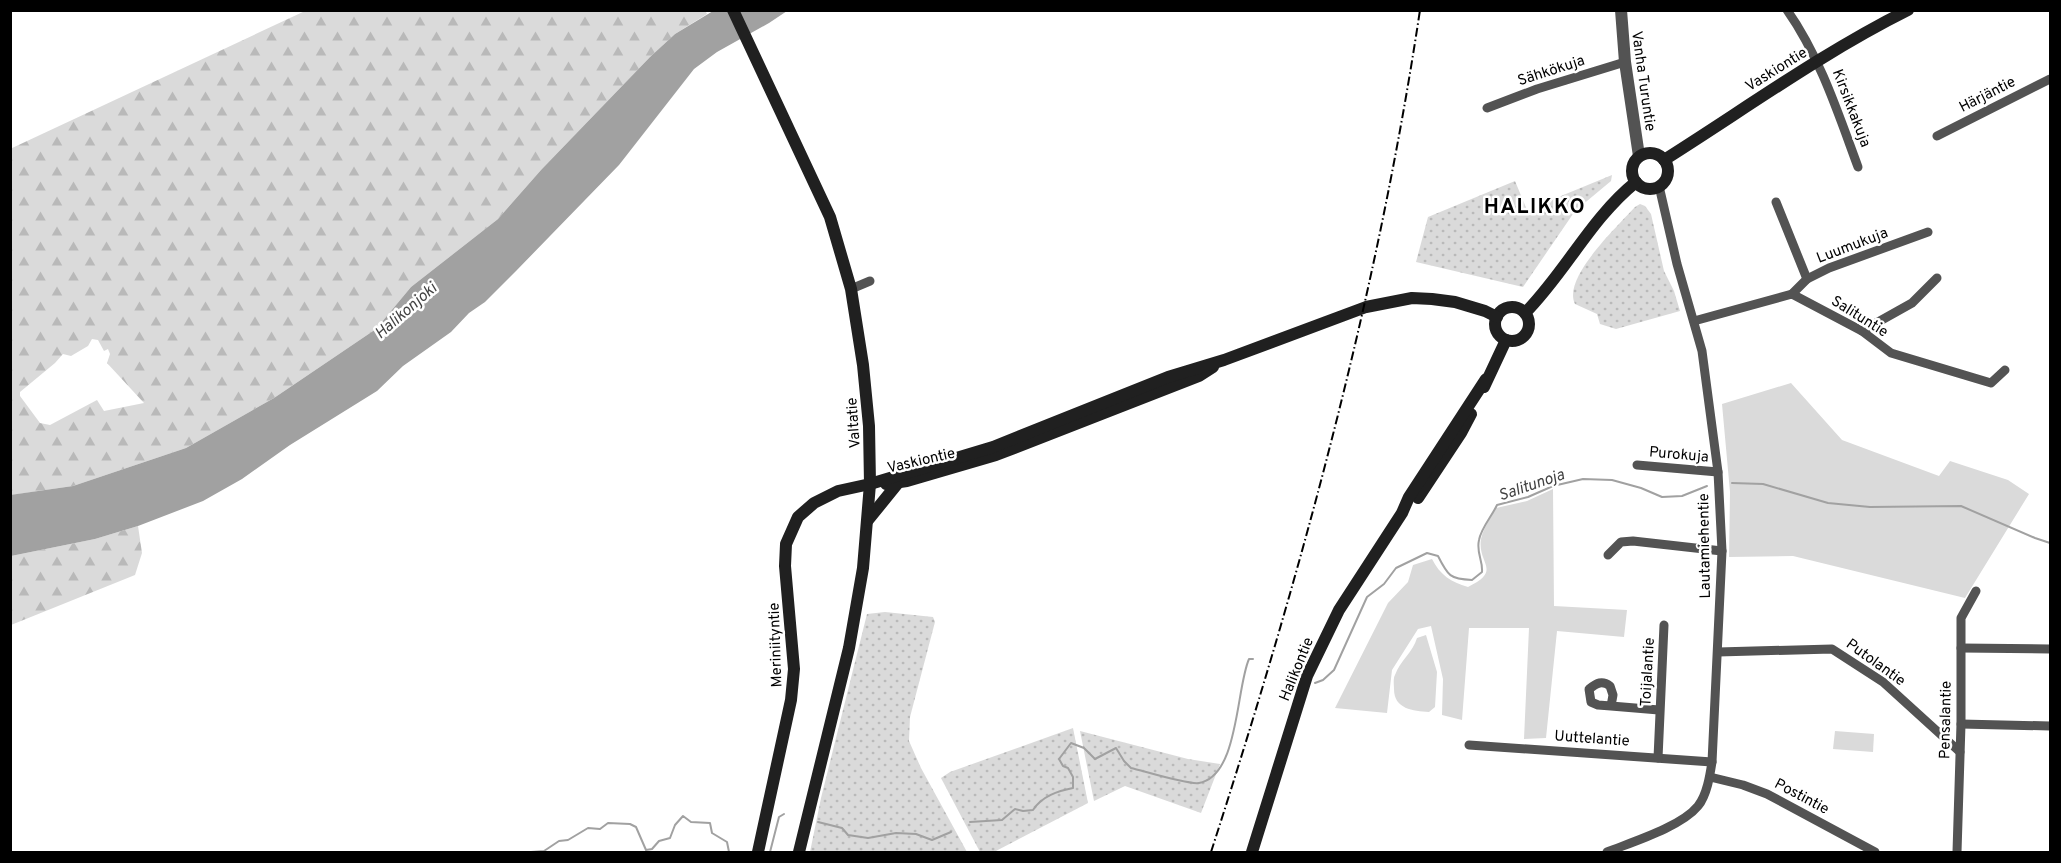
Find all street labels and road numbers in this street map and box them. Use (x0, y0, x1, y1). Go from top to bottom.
street label: Vanha Turuntie (1626, 30, 1659, 133)
street label: Vaskiontie (1742, 44, 1811, 97)
street label: Sähkökuja (1515, 52, 1587, 91)
street label: Kirsikkakuja (1827, 67, 1874, 150)
street label: Härjäntie (1956, 73, 2019, 118)
street label: Luumukuja (1814, 224, 1891, 269)
street label: Salituntie (1827, 292, 1891, 342)
street label: Valtatie (843, 397, 866, 449)
street label: Purokuja (1648, 443, 1710, 468)
street label: Vaskiontie (885, 444, 957, 479)
street label: Lautamiehentie (1695, 493, 1716, 599)
street label: Meriniityntie (766, 602, 787, 688)
street label: Halikontie (1276, 635, 1319, 704)
street label: Putolantie (1842, 635, 1909, 691)
street label: Toijalantie (1637, 637, 1660, 707)
street label: Pensalantie (1936, 681, 1957, 759)
street label: Uuttelantie (1554, 727, 1630, 752)
street label: Postintie (1771, 775, 1832, 820)

